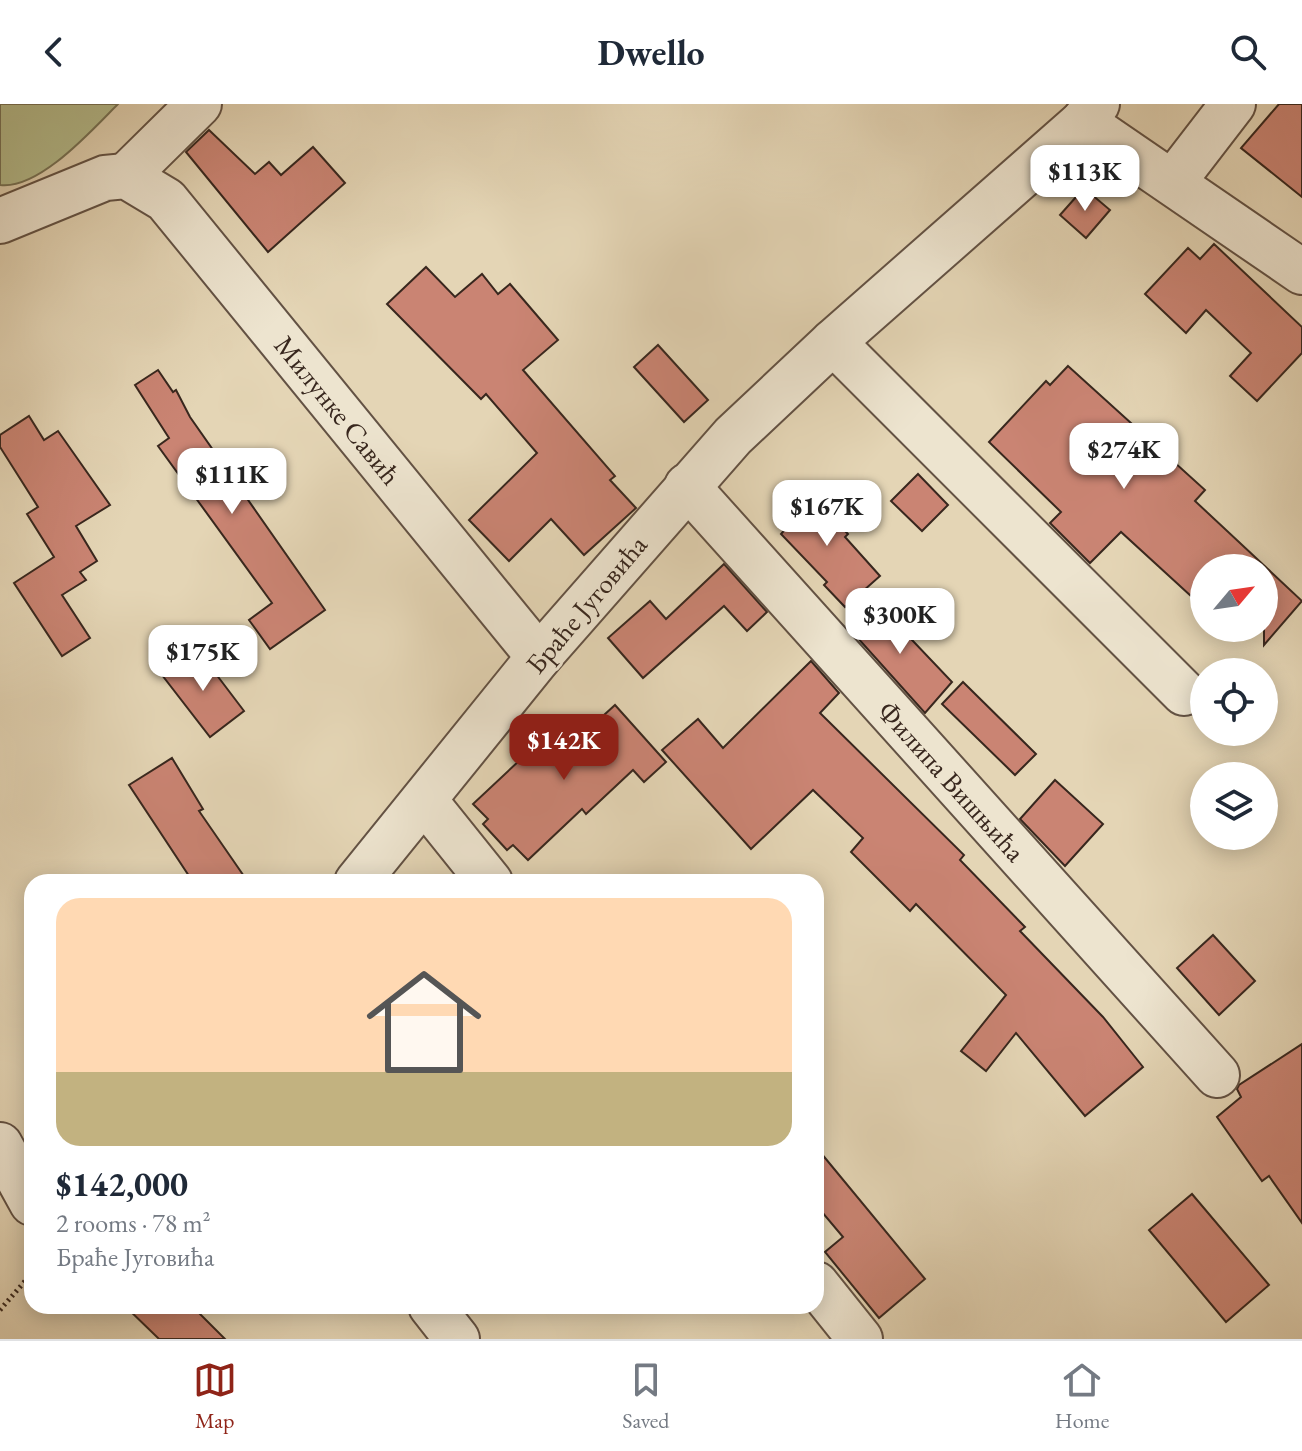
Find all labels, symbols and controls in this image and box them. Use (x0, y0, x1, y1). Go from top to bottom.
text: Dwello (597, 29, 705, 76)
icon: back (32, 30, 76, 74)
icon: search (1226, 30, 1270, 74)
pin: $113K (1029, 145, 1141, 213)
text: $113K (1048, 154, 1122, 188)
street label: Милунке Савић (267, 328, 409, 492)
pin: $274K (1068, 423, 1180, 491)
text: $274K (1087, 432, 1161, 466)
pin: $111K (176, 448, 288, 516)
text: $111K (195, 457, 269, 491)
pin: $167K (771, 480, 883, 548)
text: $167K (790, 489, 864, 523)
street label: Браће Југовића (517, 526, 655, 681)
north arrow (1190, 554, 1278, 642)
map controls (1190, 554, 1278, 850)
pin: $300K (844, 588, 956, 656)
text: $300K (863, 597, 937, 631)
pin: $175K (147, 625, 259, 693)
text: $175K (166, 634, 240, 668)
button: locate (1190, 658, 1278, 746)
street label: Филипа Вишњића (870, 693, 1034, 869)
pin: $142K (508, 714, 620, 782)
text: $142K (527, 723, 601, 757)
button: layers (1190, 762, 1278, 850)
icon: home (352, 950, 496, 1094)
text: $142,000 (56, 1162, 188, 1206)
text: 2 rooms · 78 m² (56, 1206, 211, 1240)
text: Браће Југовића (56, 1240, 214, 1274)
tab: Map (193, 1358, 237, 1435)
tab: Saved (622, 1358, 669, 1435)
tab: Home (1055, 1358, 1109, 1435)

